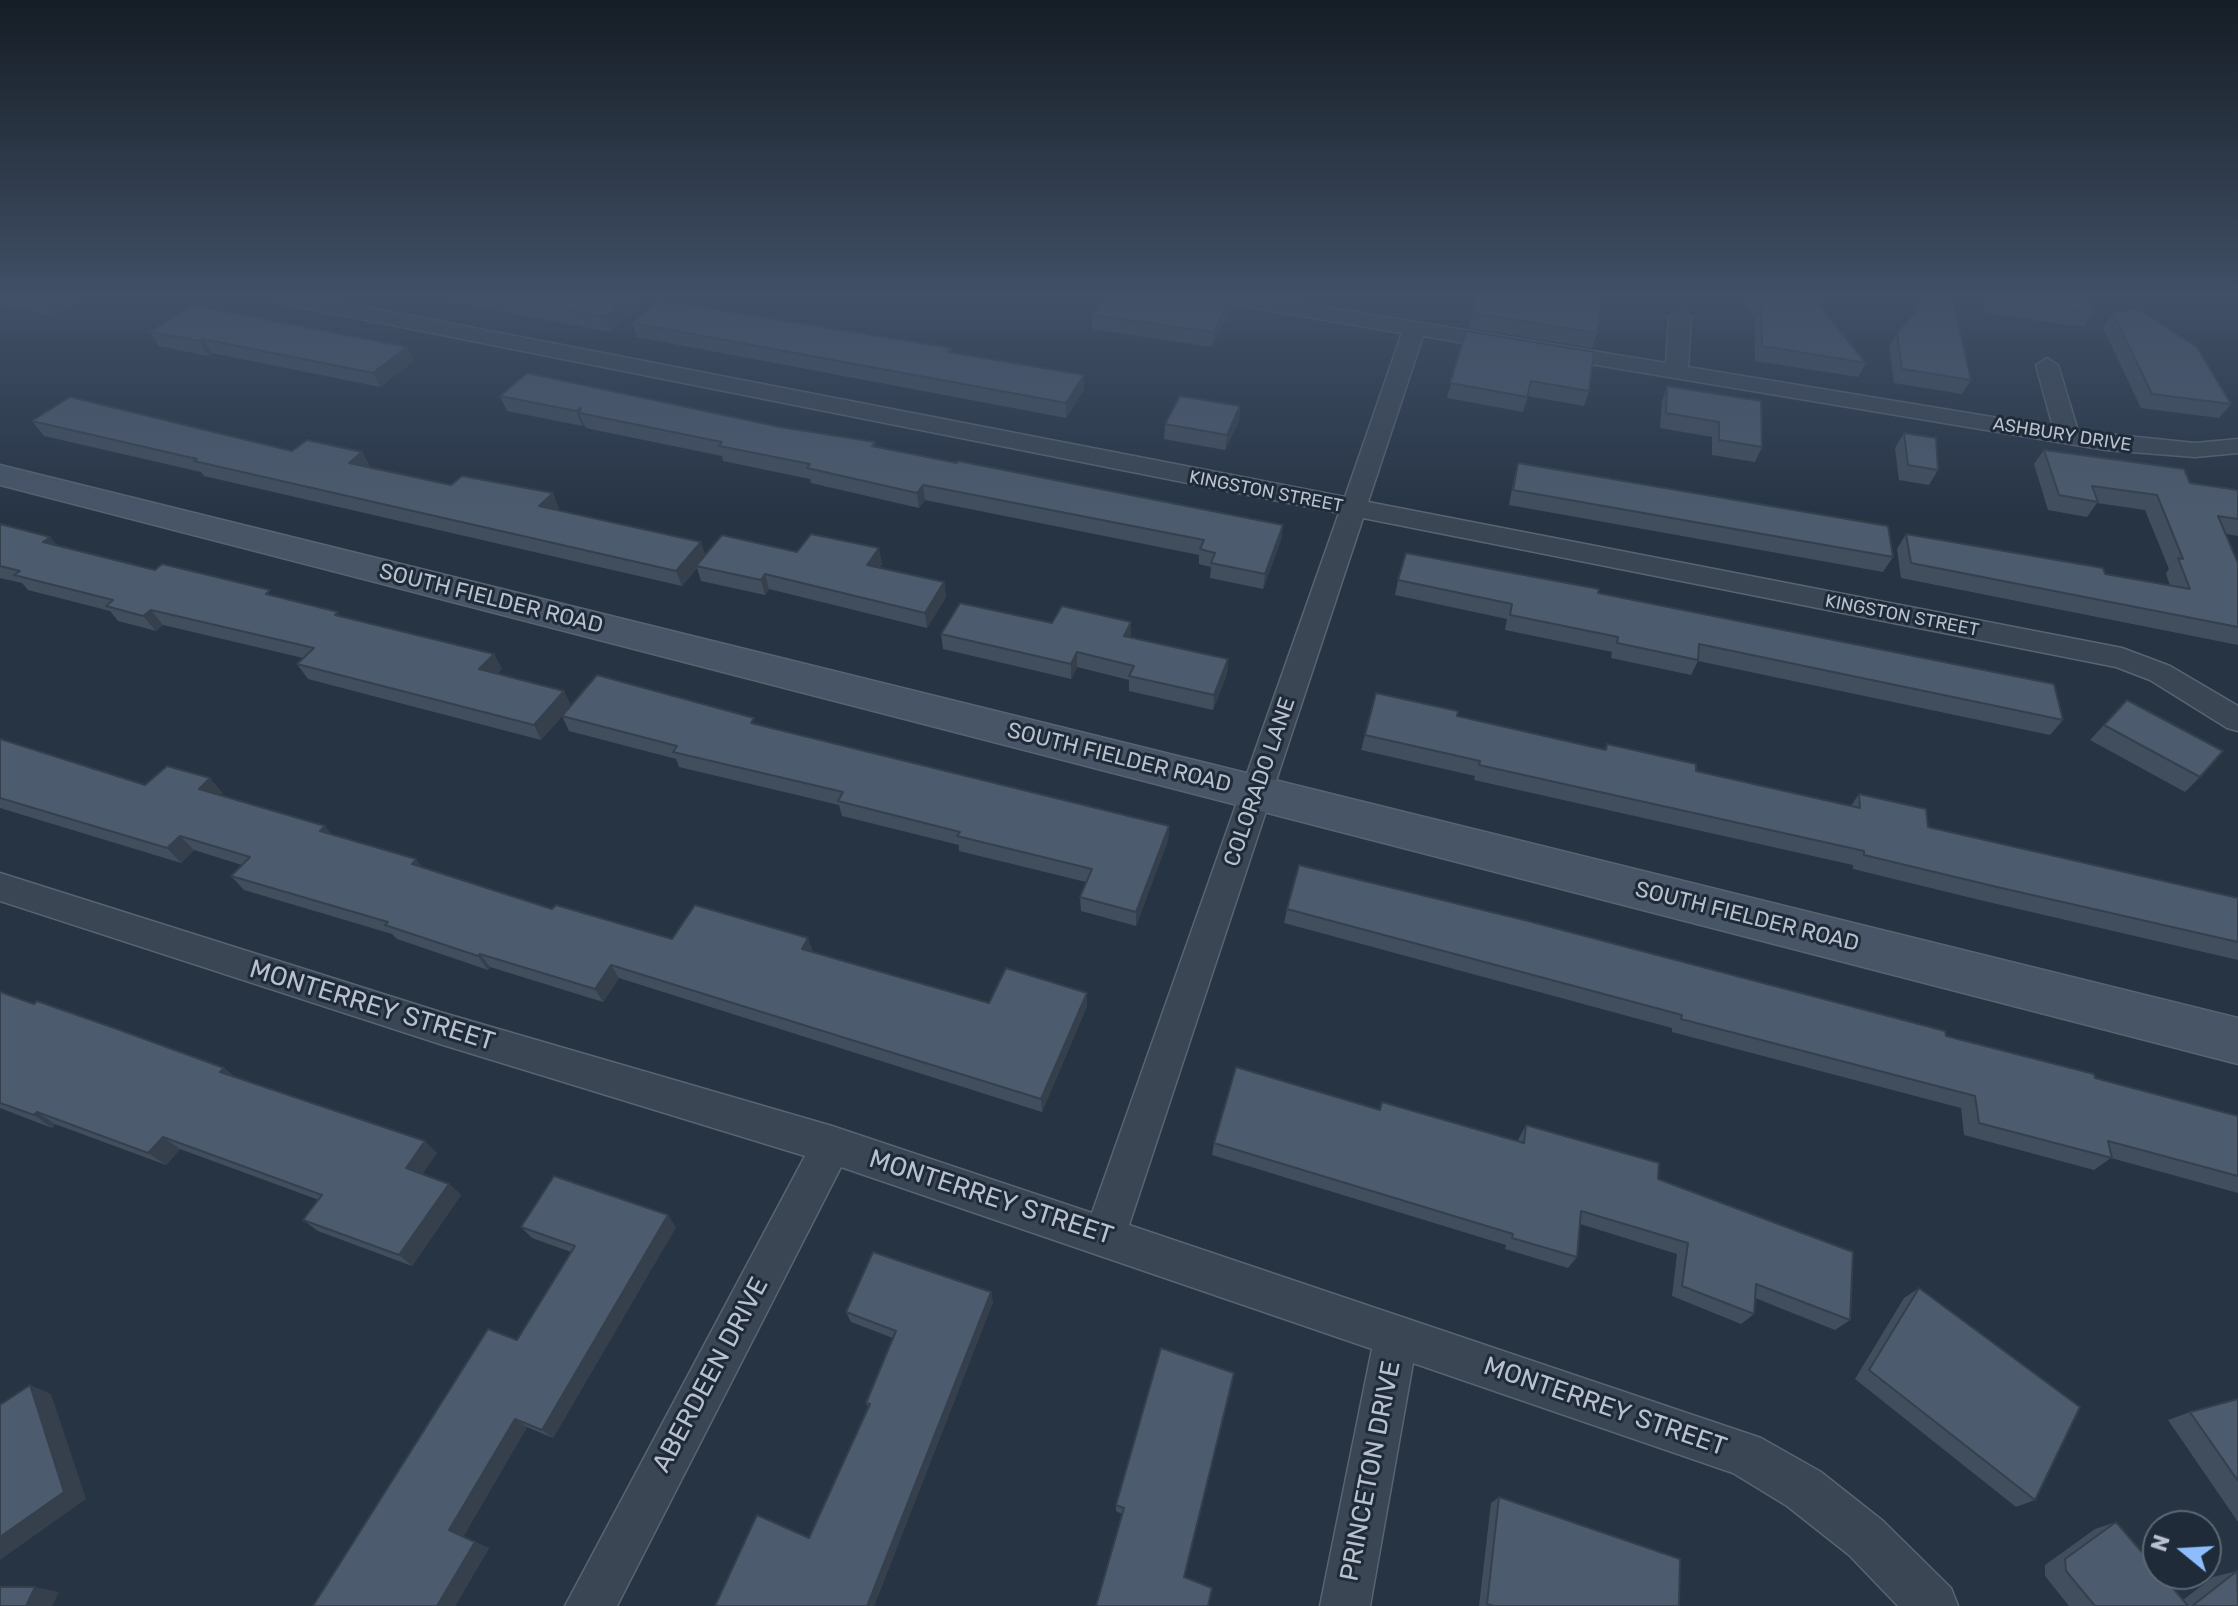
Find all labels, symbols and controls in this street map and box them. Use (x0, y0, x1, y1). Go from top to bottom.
street label: ASHBURY DRIVE (1991, 413, 2133, 457)
street label: KINGSTON STREET (1187, 466, 1345, 518)
street label: SOUTH FIELDER ROAD (376, 558, 606, 640)
street label: KINGSTON STREET (1823, 590, 1981, 642)
street label: COLORADO LANE (1219, 694, 1301, 870)
street label: SOUTH FIELDER ROAD (1004, 717, 1234, 799)
street label: SOUTH FIELDER ROAD (1632, 876, 1862, 958)
street label: MONTERREY STREET (246, 954, 498, 1058)
street label: MONTERREY STREET (865, 1144, 1117, 1252)
street label: ABERDEEN DRIVE (646, 1272, 776, 1478)
street label: MONTERREY STREET (1479, 1351, 1731, 1463)
street label: PRINCETON DRIVE (1334, 1358, 1408, 1584)
north arrow (2142, 1510, 2222, 1590)
text: N (2145, 1531, 2176, 1555)

